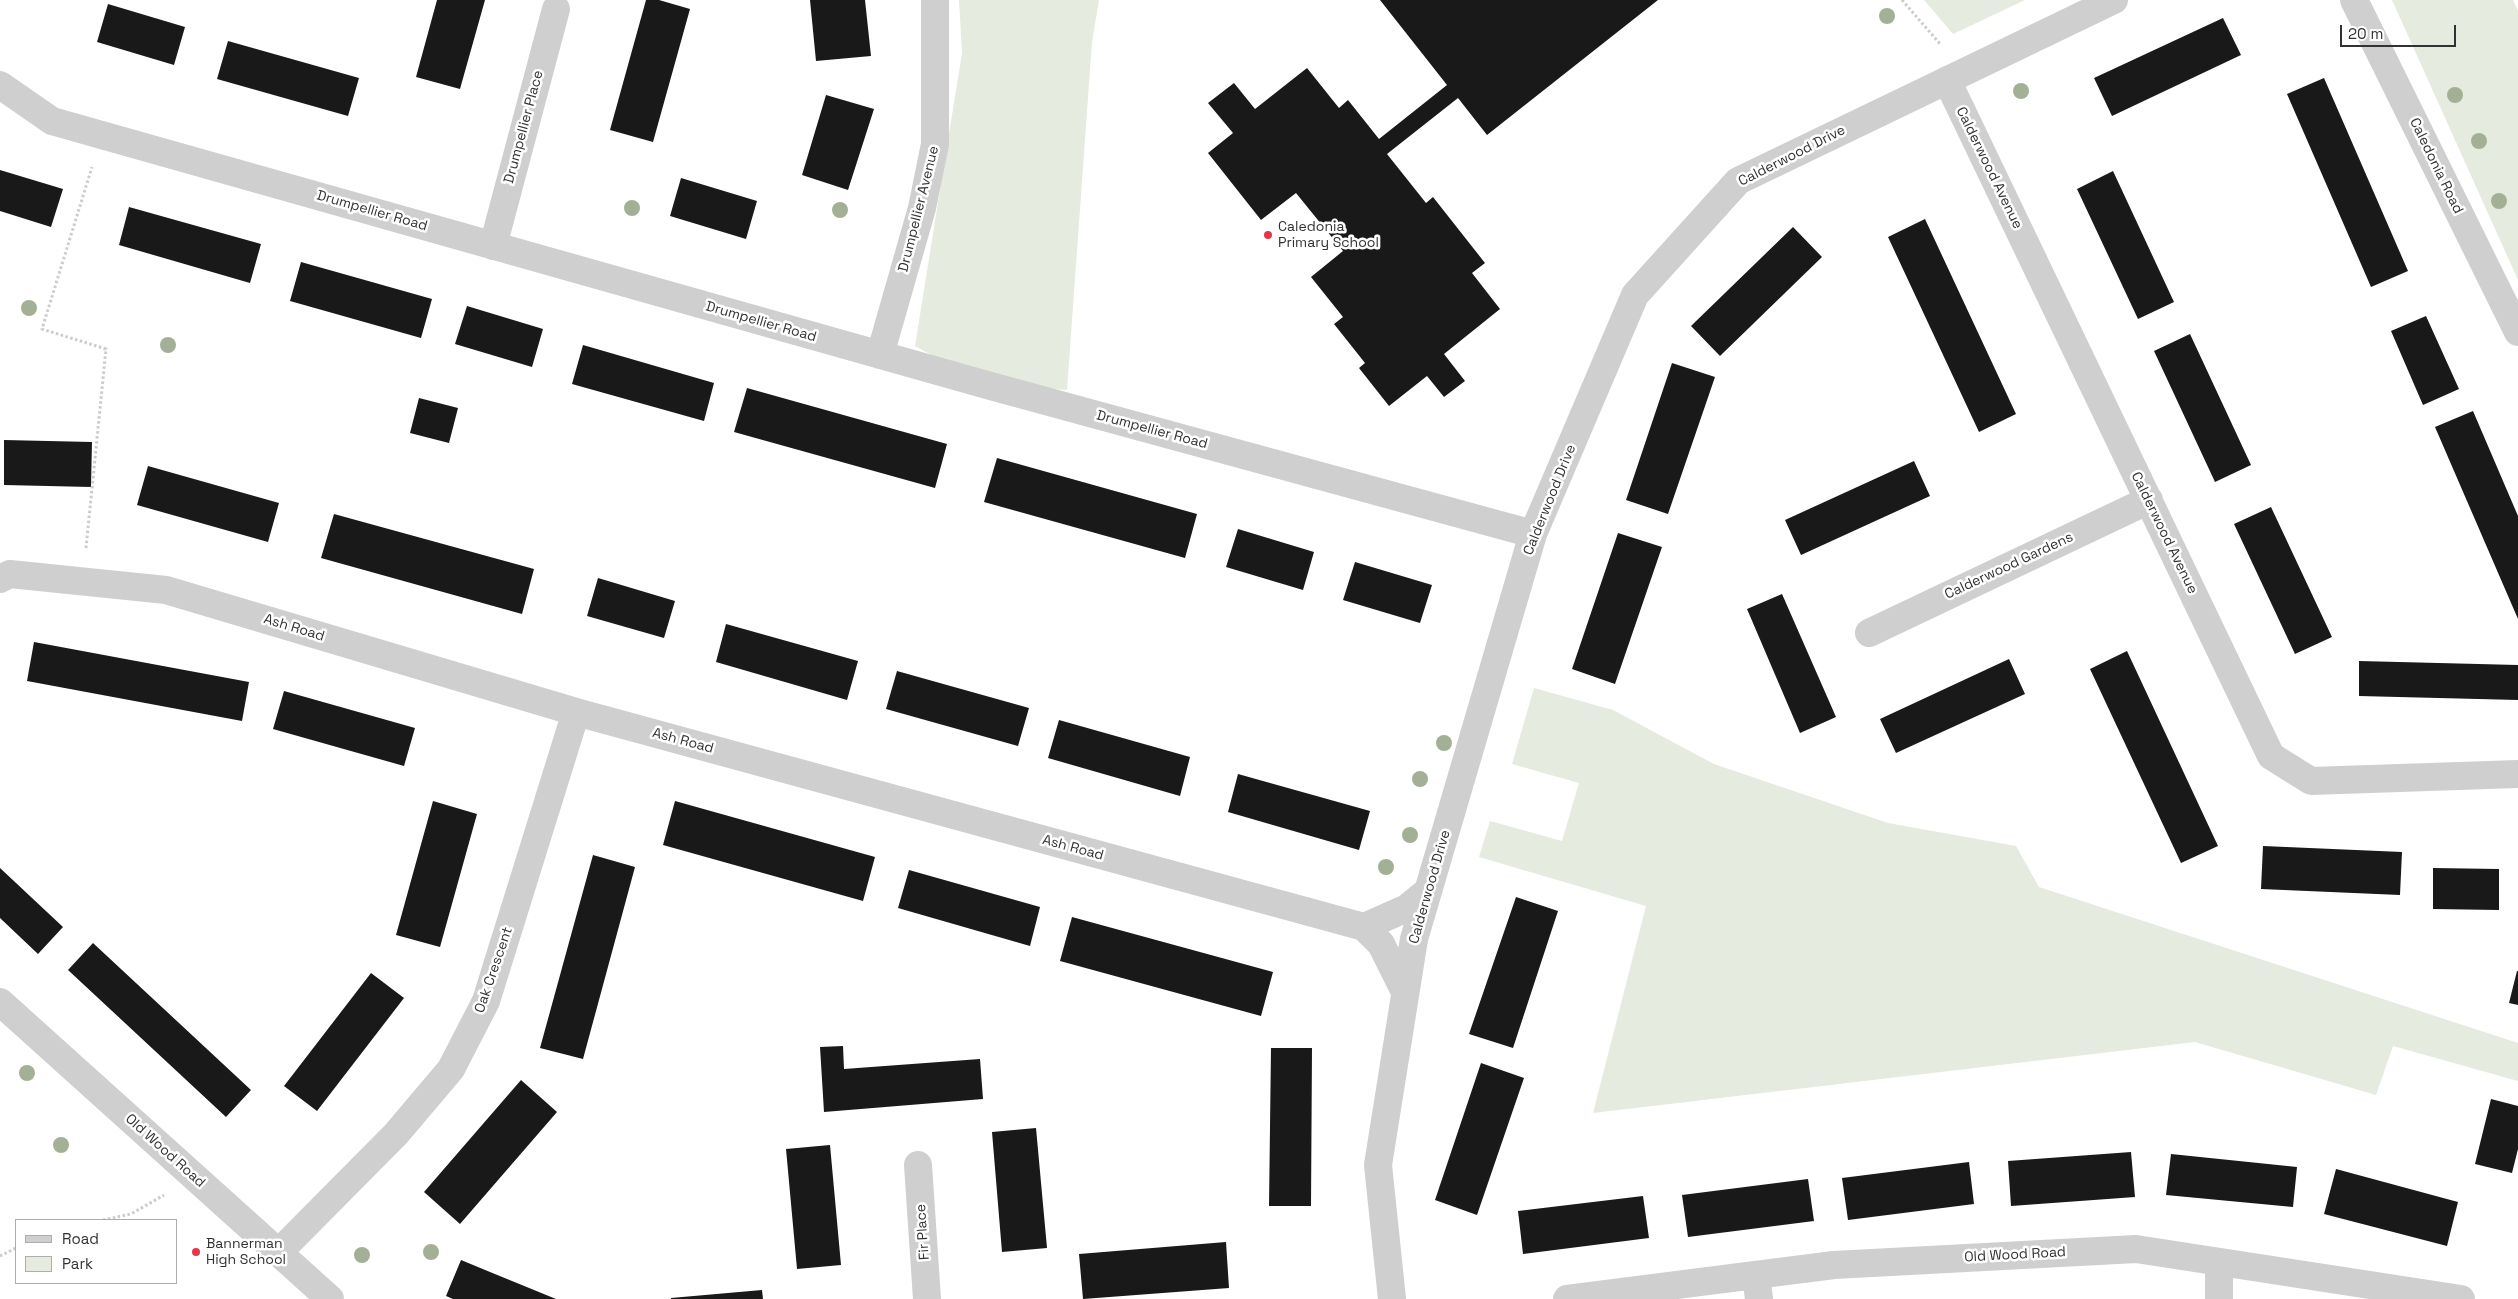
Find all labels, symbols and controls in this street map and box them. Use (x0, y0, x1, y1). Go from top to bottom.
scale bar (2343, 15, 2459, 47)
text: 20 m (2348, 24, 2383, 43)
street label: Drumpellier Place (501, 69, 547, 185)
street label: Calderwood Avenue (1952, 104, 2026, 232)
street label: Caledonia Road (2406, 115, 2466, 217)
street label: Calderwood Drive (1736, 122, 1848, 190)
street label: Drumpellier Avenue (895, 144, 943, 274)
street label: Drumpellier Road (315, 187, 429, 235)
place label: Caledonia Primary School (1278, 219, 1379, 252)
marker: Caledonia Primary School (1262, 229, 1274, 241)
street label: Drumpellier Road (704, 298, 818, 346)
street label: Drumpellier Road (1095, 407, 1209, 453)
street label: Calderwood Drive (1520, 442, 1580, 558)
street label: Calderwood Avenue (2127, 469, 2201, 597)
street label: Calderwood Gardens (1942, 529, 2076, 603)
street label: Ash Road (262, 611, 326, 645)
street label: Ash Road (651, 725, 715, 757)
street label: Calderwood Drive (1406, 828, 1454, 946)
street label: Ash Road (1041, 832, 1105, 864)
street label: Oak Crescent (471, 925, 517, 1015)
street label: Old Wood Road (122, 1111, 208, 1191)
street label: Fir Place (913, 1203, 933, 1261)
legend (15, 1219, 178, 1284)
text: Road (62, 1229, 99, 1248)
place label: Bannerman High School (206, 1236, 286, 1268)
street label: Old Wood Road (1964, 1244, 2066, 1266)
marker: Bannerman High School (190, 1246, 202, 1258)
text: Park (62, 1254, 93, 1273)

